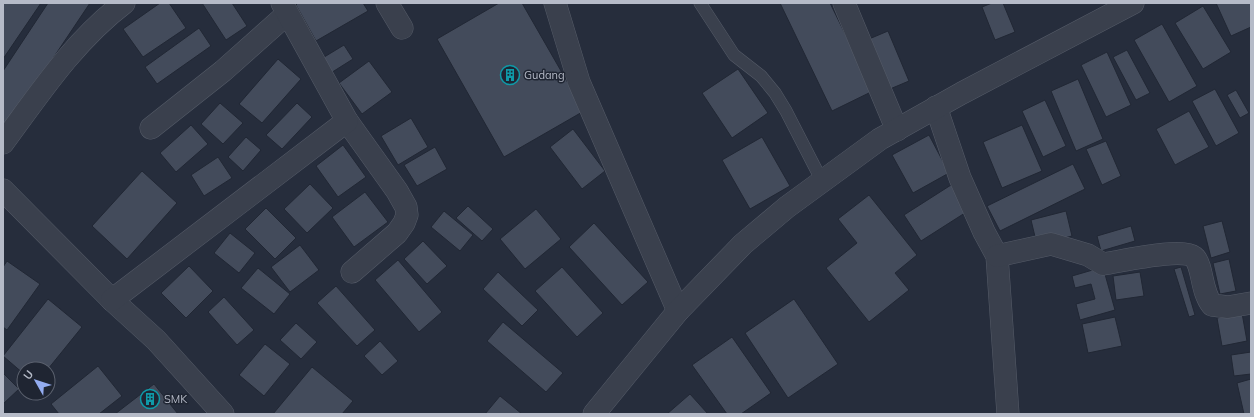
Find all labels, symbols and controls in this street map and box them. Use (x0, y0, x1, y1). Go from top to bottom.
building icon: Gudang (499, 64, 521, 86)
place label: Gudang (524, 68, 565, 82)
north arrow (16, 361, 56, 401)
text: U (20, 367, 36, 382)
building icon: SMK (139, 388, 161, 410)
place label: SMK (164, 392, 188, 406)

